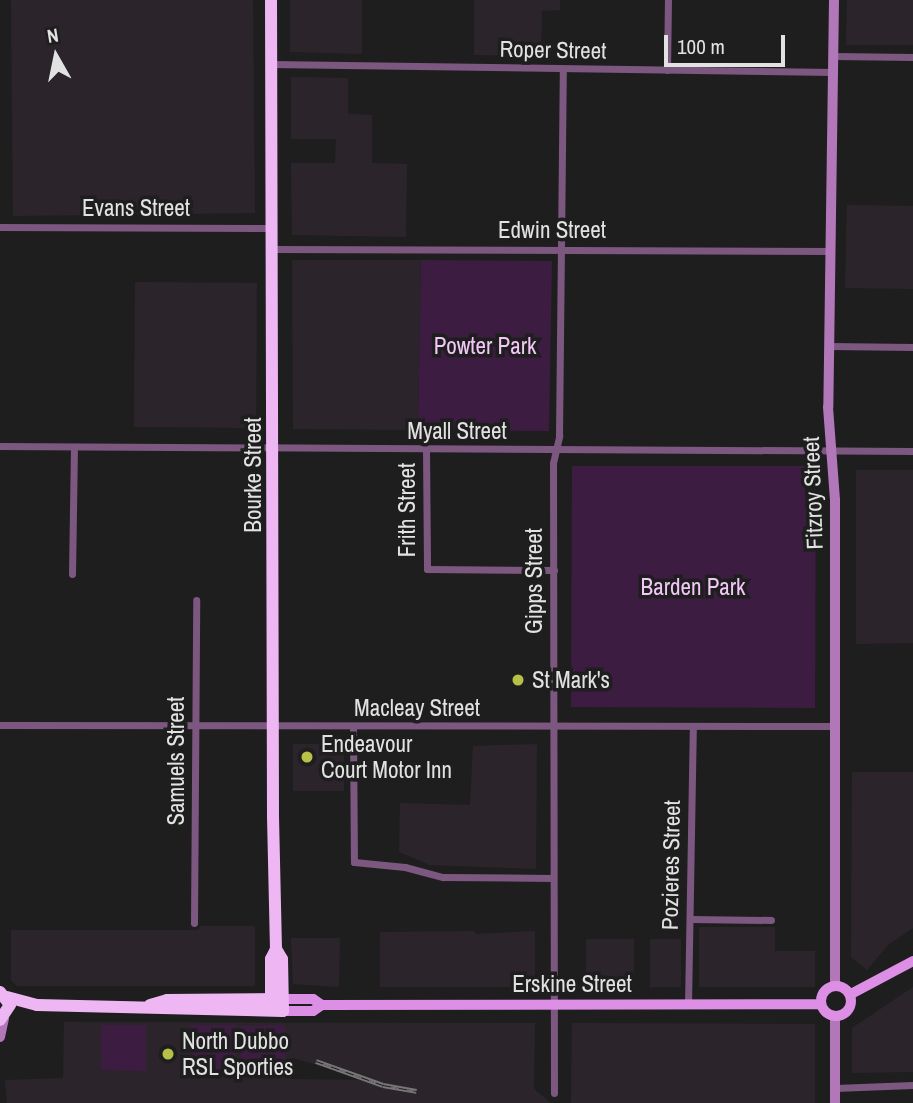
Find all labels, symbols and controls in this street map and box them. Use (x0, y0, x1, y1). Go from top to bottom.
north arrow (21, 21, 91, 91)
scale bar (668, 21, 789, 65)
text: N (45, 22, 60, 49)
text: 100 m (677, 32, 725, 61)
street label: Roper Street (499, 35, 607, 65)
street label: Evans Street (82, 194, 190, 222)
street label: Edwin Street (498, 216, 606, 244)
park label: Powter Park (434, 332, 536, 360)
street label: Bourke Street (239, 417, 267, 533)
street label: Myall Street (407, 417, 507, 445)
street label: Fitzroy Street (797, 436, 829, 550)
street label: Frith Street (393, 463, 421, 557)
street label: Gipps Street (520, 528, 548, 634)
park label: Barden Park (641, 573, 745, 601)
place label: St Mark's (532, 666, 610, 694)
marker: St Mark's (510, 672, 526, 688)
street label: Macleay Street (354, 694, 480, 722)
street label: Samuels Street (162, 697, 190, 825)
place label: Endeavour Court Motor Inn (321, 730, 452, 784)
marker: Endeavour Court Motor Inn (299, 749, 315, 765)
street label: Pozieres Street (656, 800, 686, 930)
street label: Erskine Street (512, 970, 632, 998)
place label: North Dubbo RSL Sporties (182, 1027, 294, 1081)
marker: North Dubbo RSL Sporties (160, 1046, 176, 1062)

